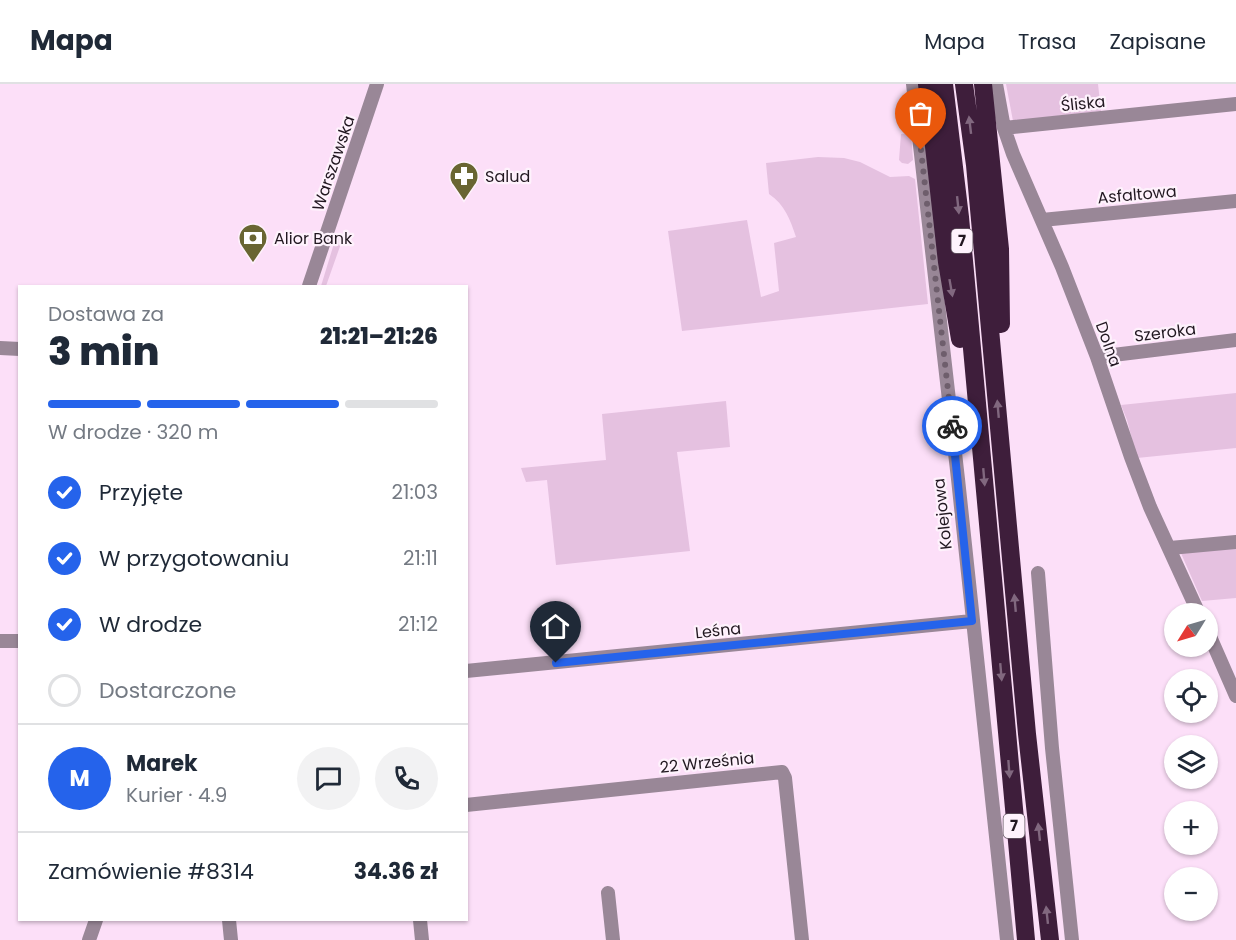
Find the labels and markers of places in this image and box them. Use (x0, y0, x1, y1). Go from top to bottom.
pin (895, 88, 946, 150)
pharmacy icon: Salud (448, 160, 480, 202)
place label: Salud (485, 165, 530, 188)
bank icon: Alior Bank (237, 222, 269, 264)
place label: Alior Bank (274, 227, 353, 250)
pin (530, 601, 581, 663)

